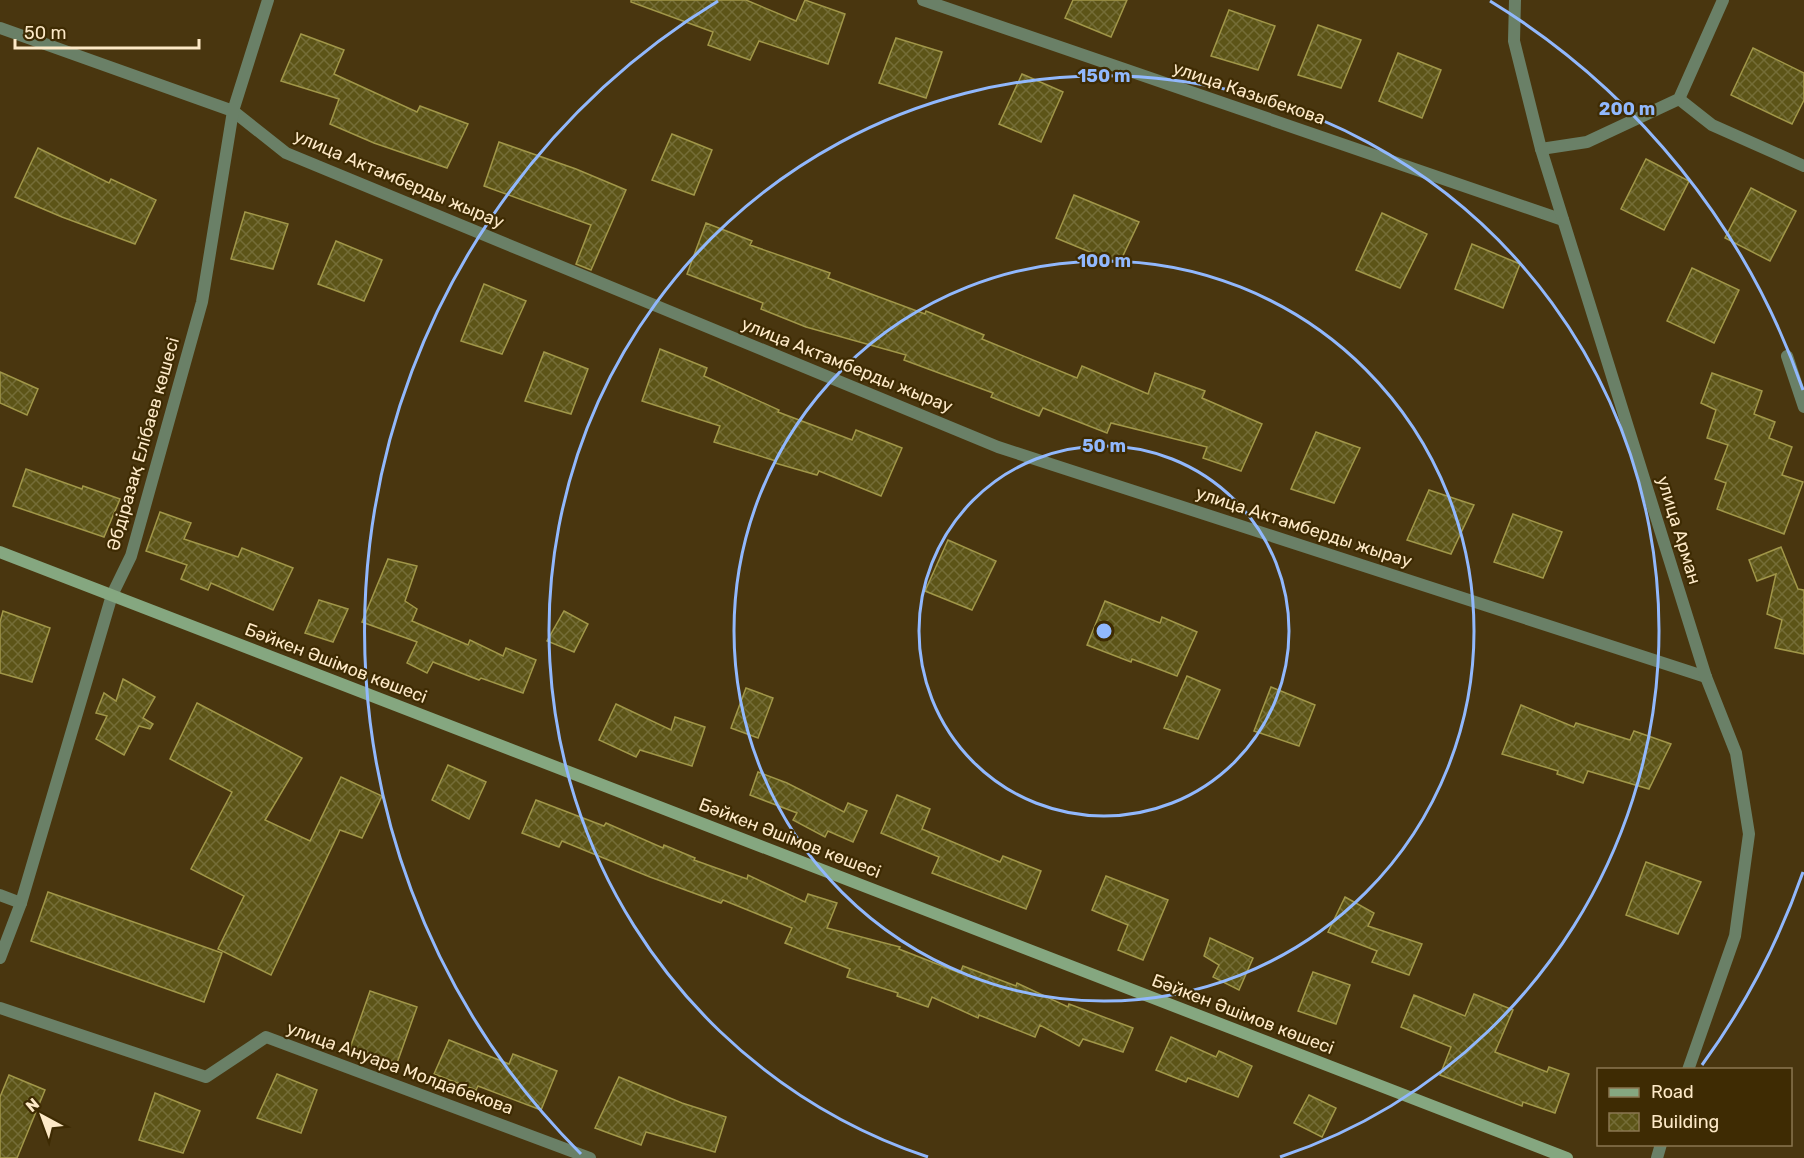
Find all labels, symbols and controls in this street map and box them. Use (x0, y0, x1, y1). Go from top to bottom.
scale bar (15, 12, 200, 50)
text: 50 m (24, 22, 67, 44)
street label: улица Казыбекова (1170, 57, 1328, 129)
text: 150 m (1077, 65, 1131, 87)
text: 200 m (1599, 98, 1655, 120)
street label: улица Актамберды жырау (291, 125, 508, 233)
text: 100 m (1077, 250, 1131, 272)
street label: улица Актамберды жырау (738, 312, 956, 418)
street label: Әбдіразақ Елібаев көшесі (102, 335, 184, 553)
text: 50 m (1082, 435, 1126, 457)
street label: улица Арман (1652, 473, 1706, 587)
street label: улица Актамберды жырау (1193, 482, 1415, 572)
street label: Бәйкен Әшімов көшесі (242, 618, 430, 708)
centre of rings (1094, 621, 1114, 641)
street label: Бәйкен Әшімов көшесі (696, 793, 884, 883)
street label: Бәйкен Әшімов көшесі (1149, 969, 1337, 1059)
street label: улица Ануара Молдабекова (284, 1017, 516, 1119)
legend (1597, 1068, 1792, 1146)
text: Road (1651, 1081, 1694, 1103)
north arrow (12, 1086, 72, 1146)
text: N (22, 1094, 43, 1116)
text: Building (1651, 1111, 1719, 1133)

